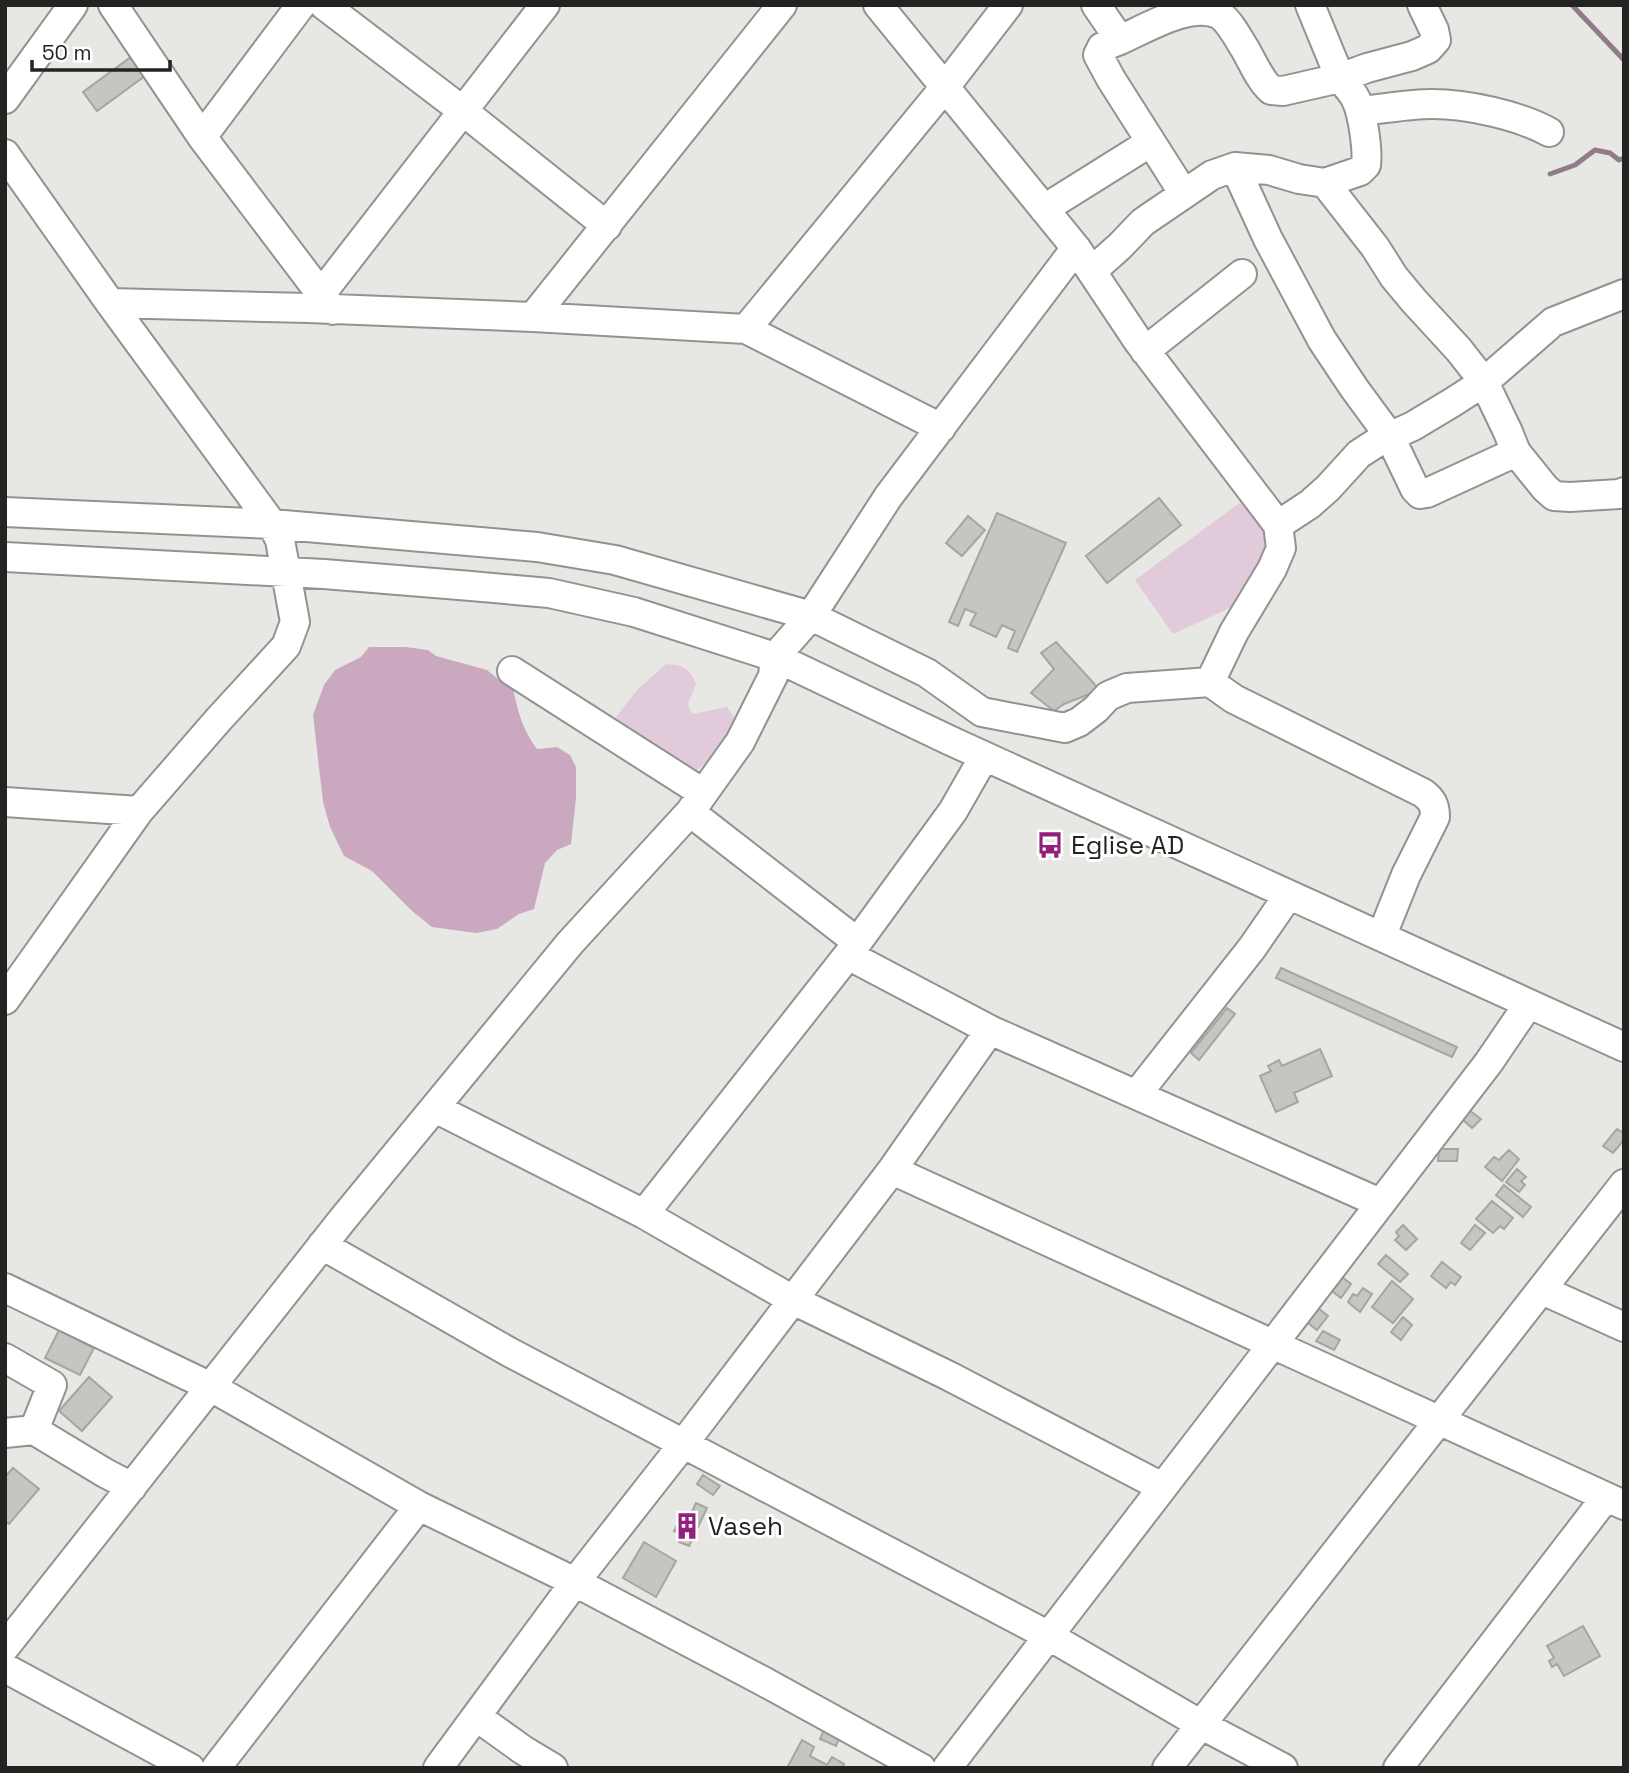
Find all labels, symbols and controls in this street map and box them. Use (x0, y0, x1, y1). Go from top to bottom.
scale bar (32, 28, 170, 72)
text: 50 m (42, 39, 92, 66)
place label: Eglise AD (1071, 828, 1184, 862)
bus stop icon: Eglise AD (1035, 830, 1065, 860)
place label: Vaseh (708, 1509, 783, 1543)
building icon: Vaseh (672, 1511, 702, 1541)

